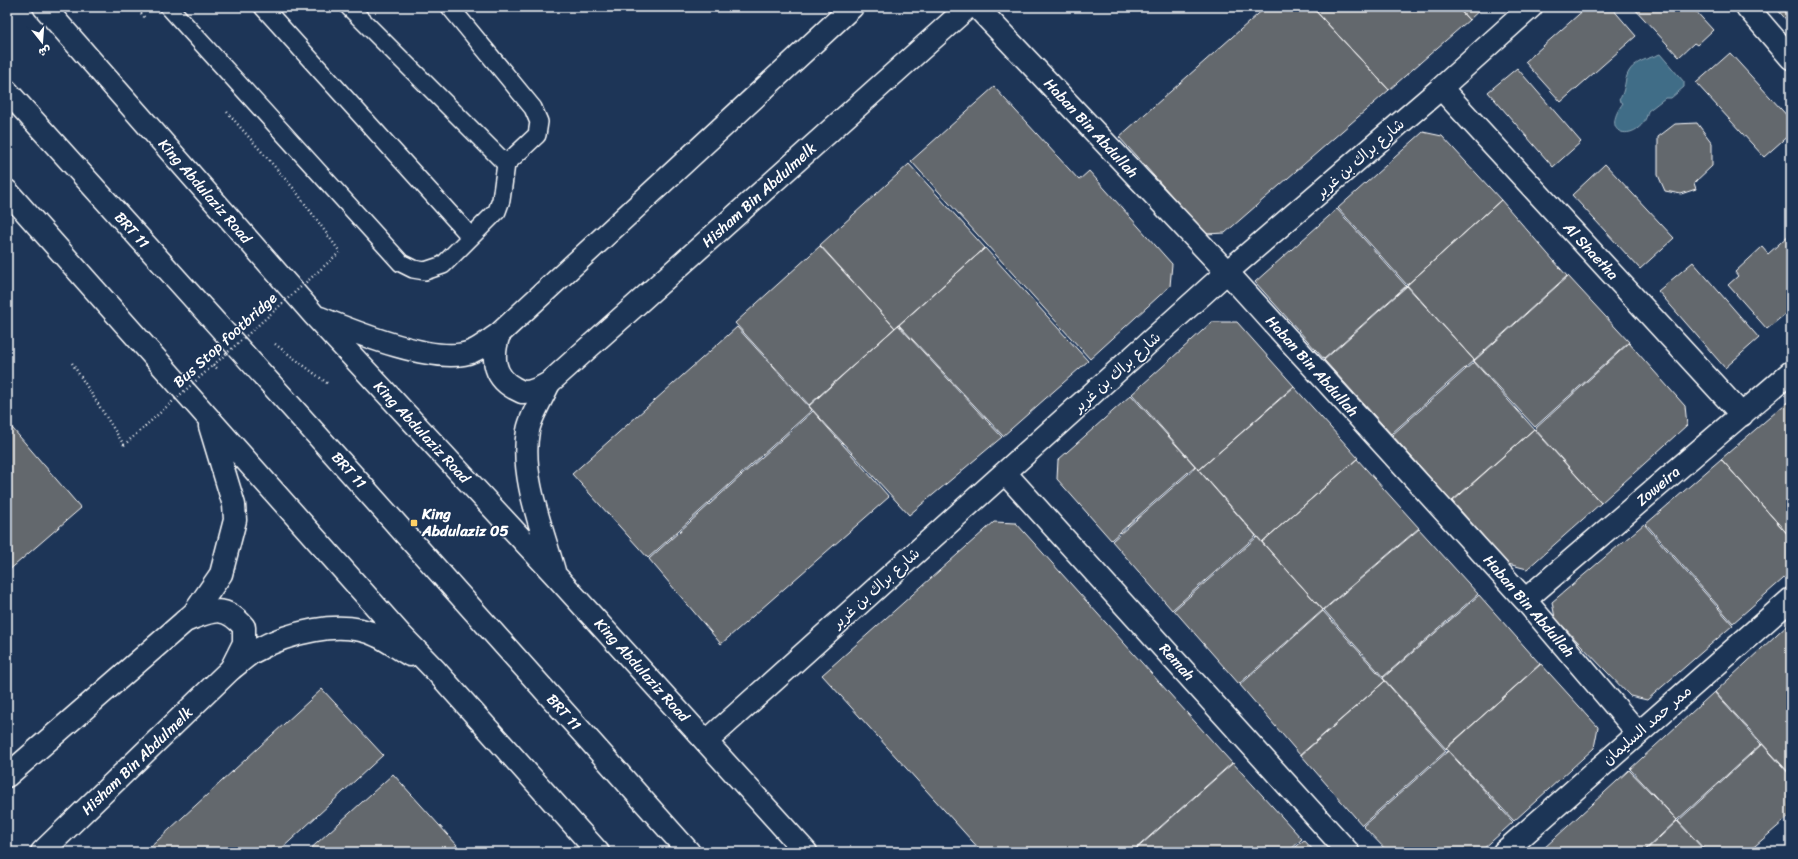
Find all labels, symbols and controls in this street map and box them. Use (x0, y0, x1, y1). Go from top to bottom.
north arrow (22, 22, 62, 62)
text: ش (36, 40, 53, 62)
street label: Haban Bin Abdullah (1037, 72, 1145, 184)
street label: شارع براك بن غرير (1308, 112, 1410, 206)
street label: King Abdulaziz Road (152, 132, 259, 250)
street label: Hisham Bin Abdulmelk (695, 135, 823, 254)
street label: BRT 11 (108, 205, 156, 255)
street label: Al Shaetha (1556, 215, 1625, 287)
street label: Bus Stop footbridge (167, 286, 283, 394)
street label: Haban Bin Abdullah (1259, 309, 1365, 423)
street label: شارع براك بن غرير (1066, 325, 1167, 420)
street label: King Abdulaziz Road (367, 375, 478, 490)
street label: BRT 11 (325, 445, 373, 495)
street label: Zoweira (1630, 459, 1687, 513)
place label: King Abdulaziz 05 (421, 501, 509, 544)
marker: King Abdulaziz 05 (409, 518, 419, 528)
street label: شارع براك بن غرير (825, 541, 926, 636)
street label: Haban Bin Abdullah (1477, 549, 1581, 664)
street label: King Abdulaziz Road (588, 612, 697, 729)
street label: Remah (1153, 637, 1201, 687)
street label: ممر حمد السليمان (1596, 678, 1698, 772)
street label: BRT 11 (540, 687, 588, 737)
street label: Hisham Bin Abdulmelk (75, 700, 200, 822)

